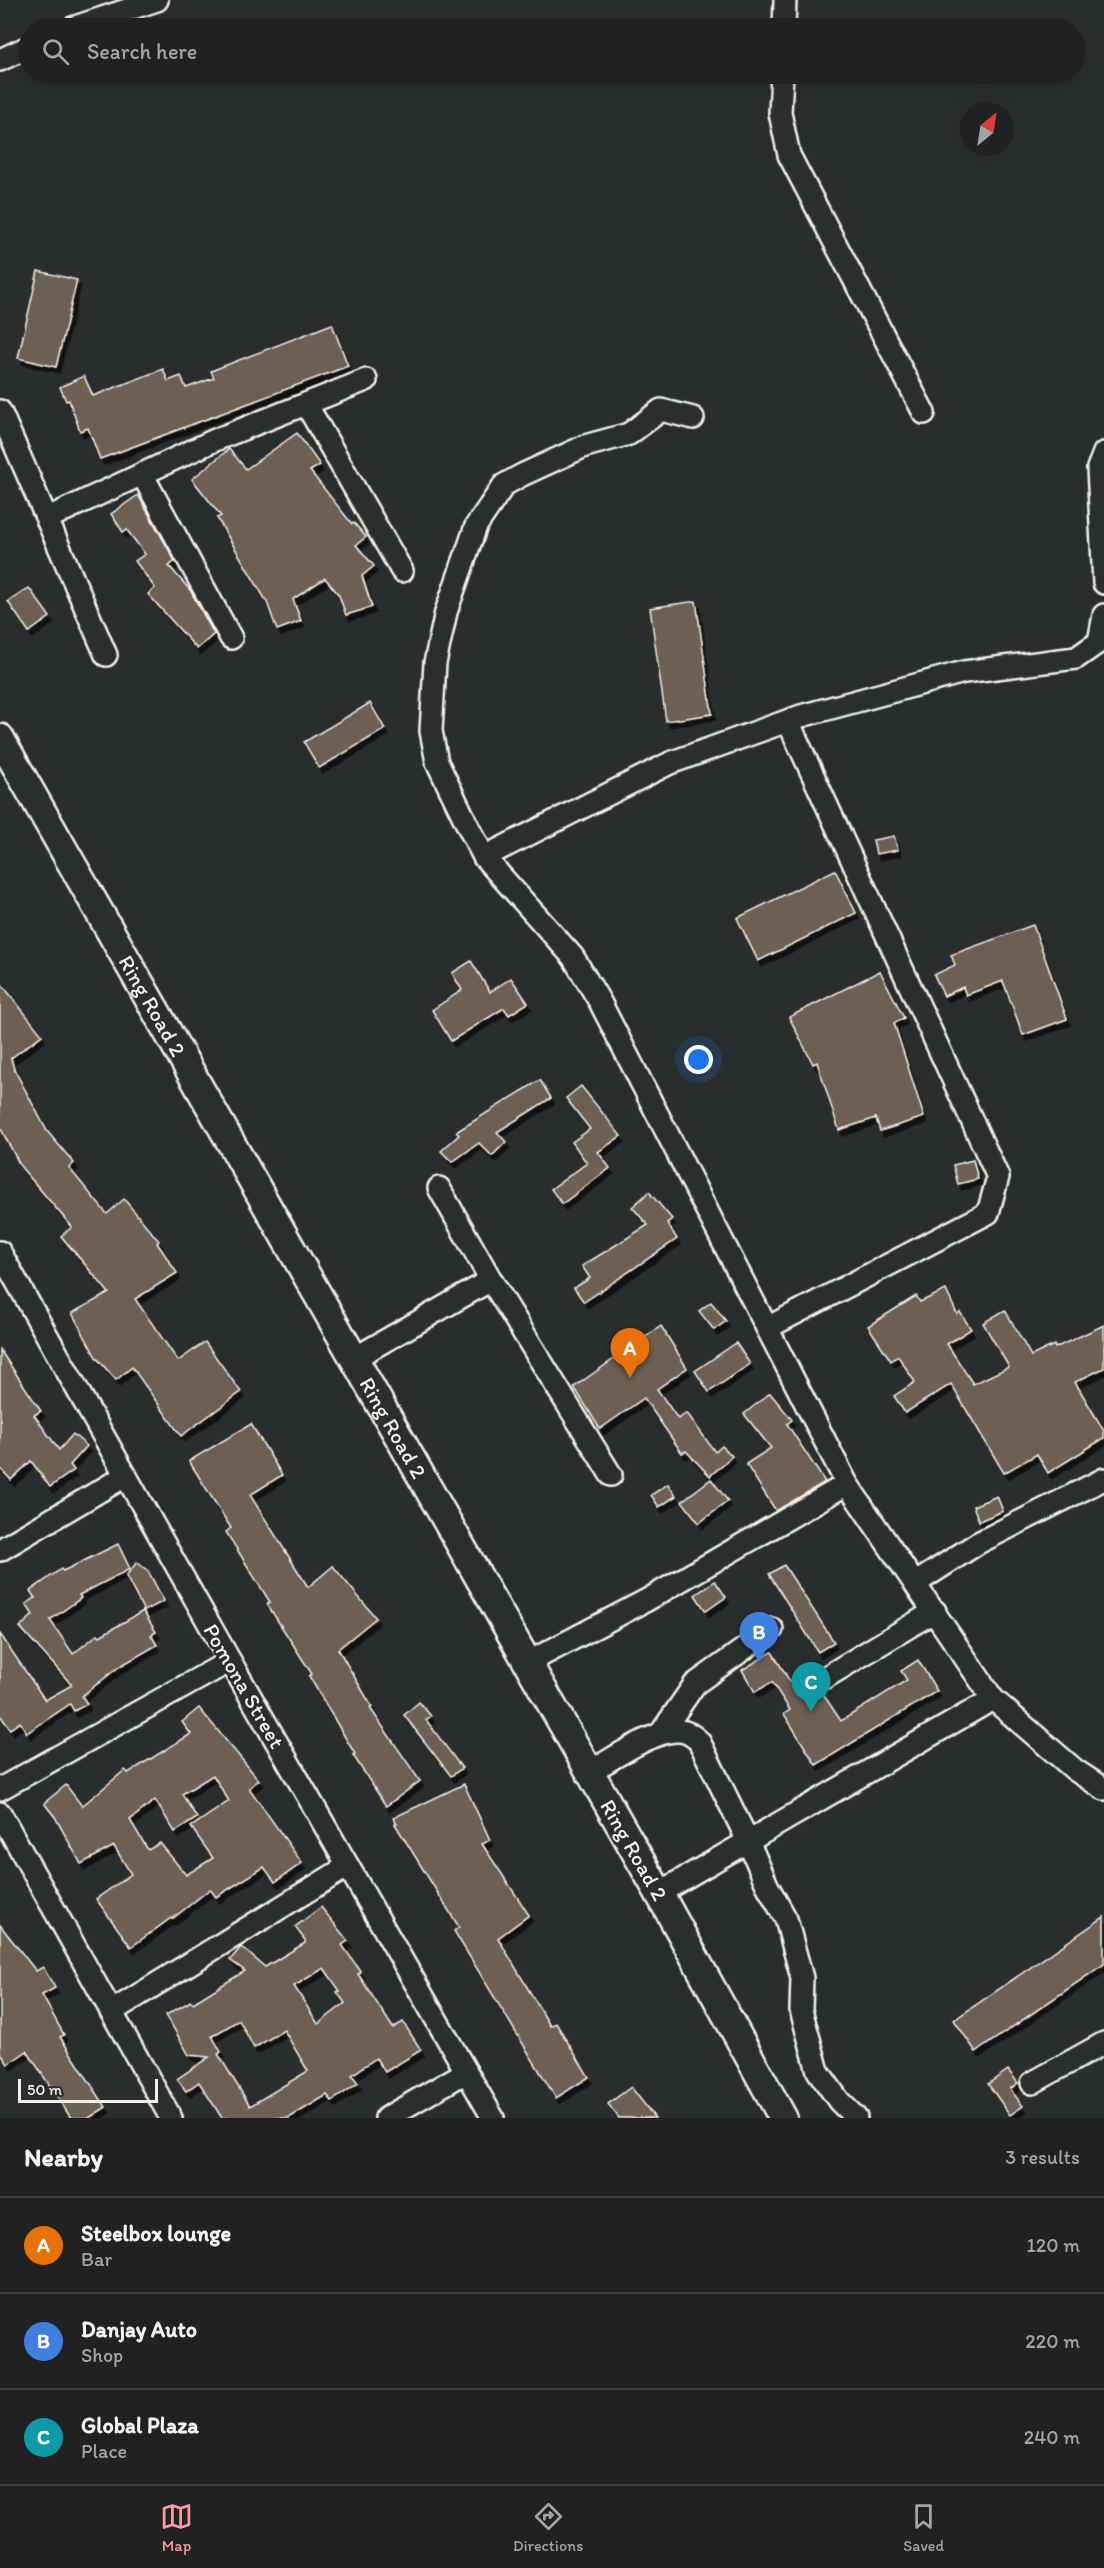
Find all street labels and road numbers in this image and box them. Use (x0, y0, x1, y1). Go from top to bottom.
street label: Ring Road 2 (113, 950, 192, 1061)
street label: Ring Road 2 (354, 1372, 433, 1483)
street label: Pomona Street (197, 1619, 291, 1753)
street label: Ring Road 2 (595, 1794, 674, 1905)

